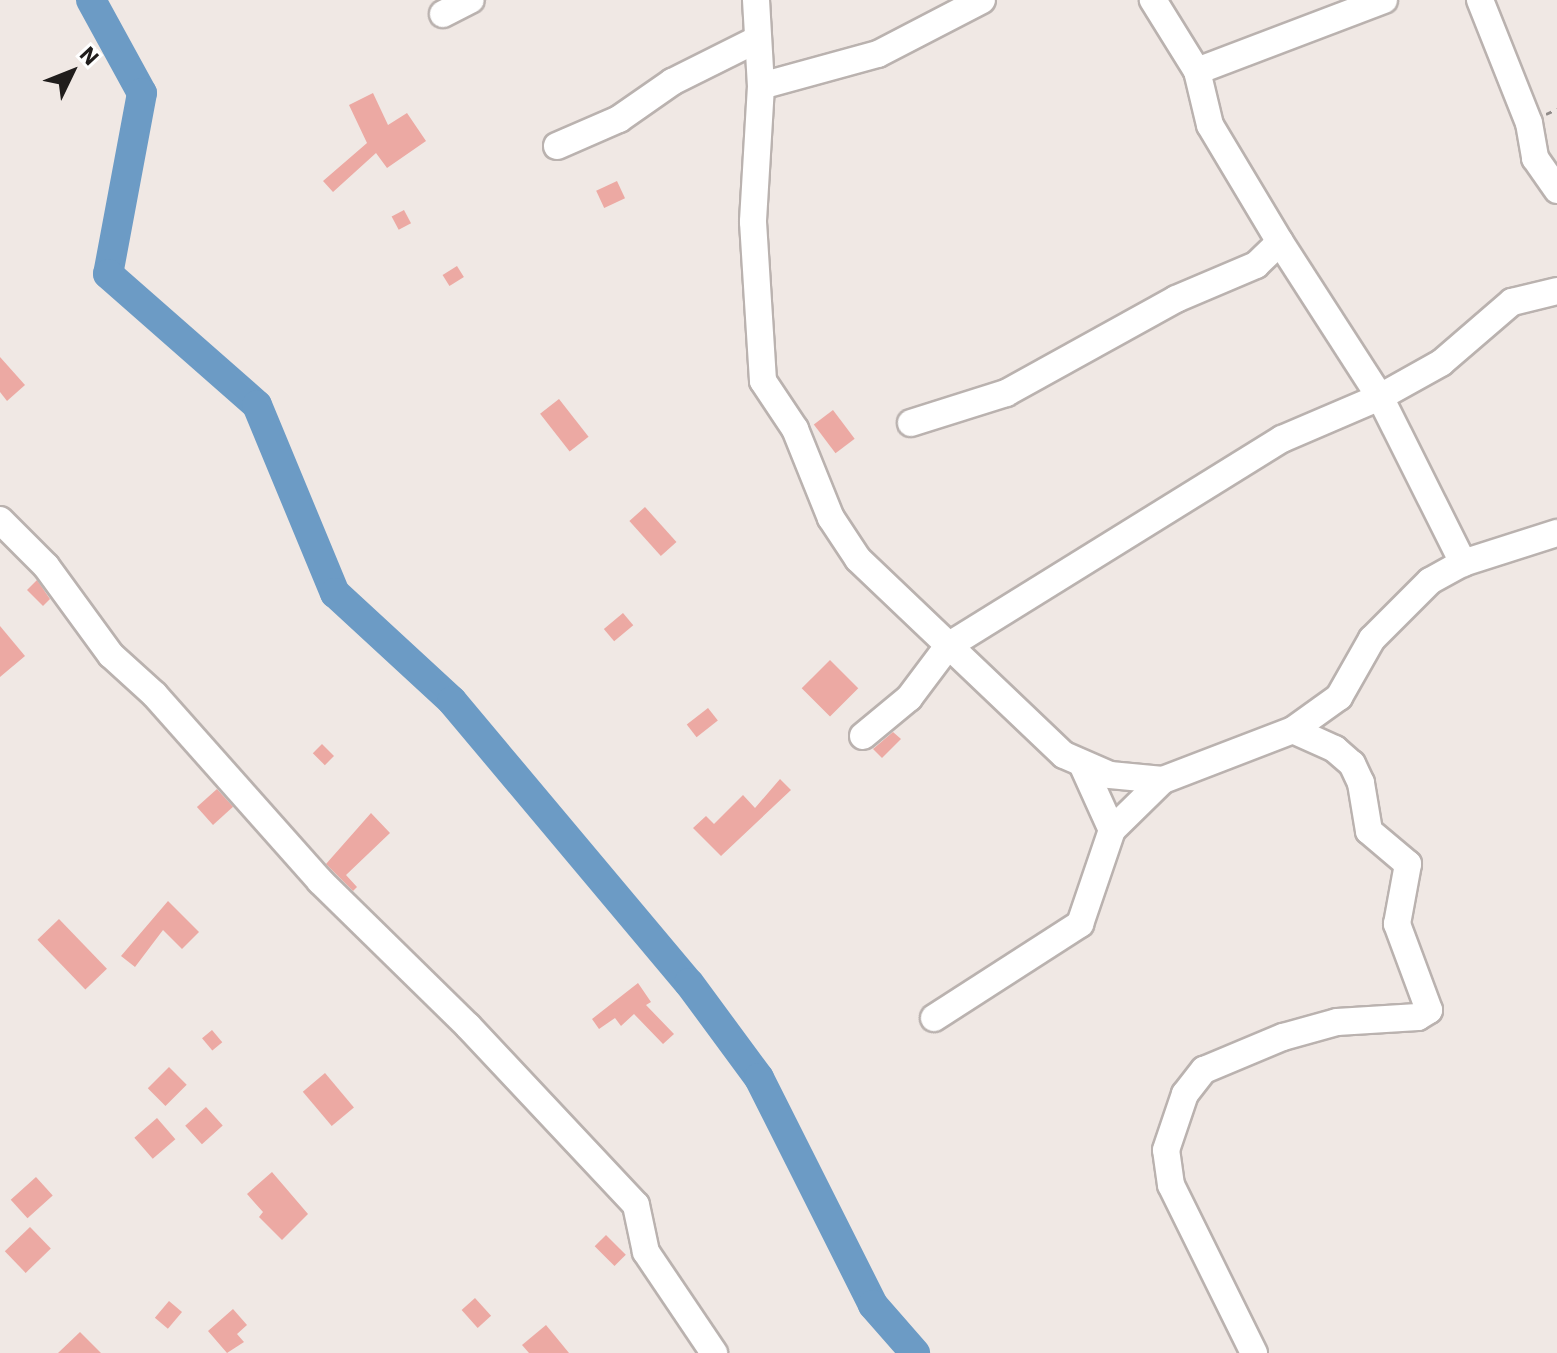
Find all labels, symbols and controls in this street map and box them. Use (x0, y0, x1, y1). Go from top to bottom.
north arrow (32, 32, 112, 112)
text: N (74, 40, 106, 71)

